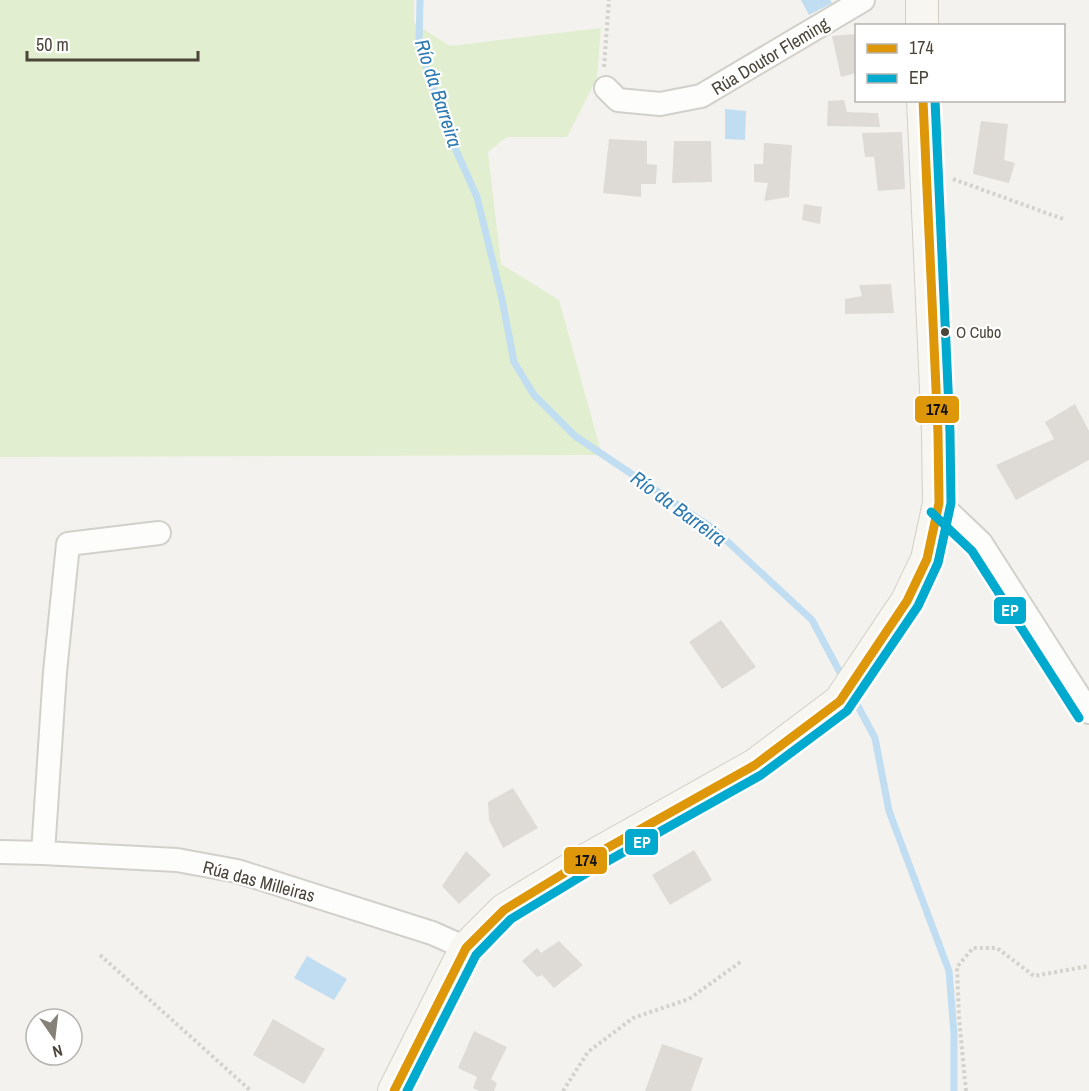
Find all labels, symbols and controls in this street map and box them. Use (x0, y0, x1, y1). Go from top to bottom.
street label: Rúa Doutor Fleming (707, 11, 834, 101)
scale bar (27, 24, 198, 62)
legend (855, 24, 1065, 102)
text: 50 m (36, 32, 69, 57)
text: 174 (909, 35, 934, 60)
water label: Río da Barreira (409, 36, 469, 150)
text: EP (909, 65, 929, 90)
place label: O Cubo (956, 321, 1001, 343)
marker: O Cubo (939, 326, 951, 338)
line badge: 174 (914, 395, 960, 424)
text: 174 (926, 398, 949, 420)
water label: Río da Barreira (626, 464, 732, 552)
line badge: EP (993, 596, 1027, 625)
text: EP (1001, 599, 1019, 621)
line badge: EP (624, 828, 659, 856)
text: EP (633, 831, 651, 853)
line badge: 174 (563, 846, 608, 875)
text: 174 (575, 849, 598, 871)
street label: Rúa das Milleiras (200, 854, 318, 908)
north arrow (24, 1007, 84, 1067)
text: N (50, 1040, 65, 1063)

